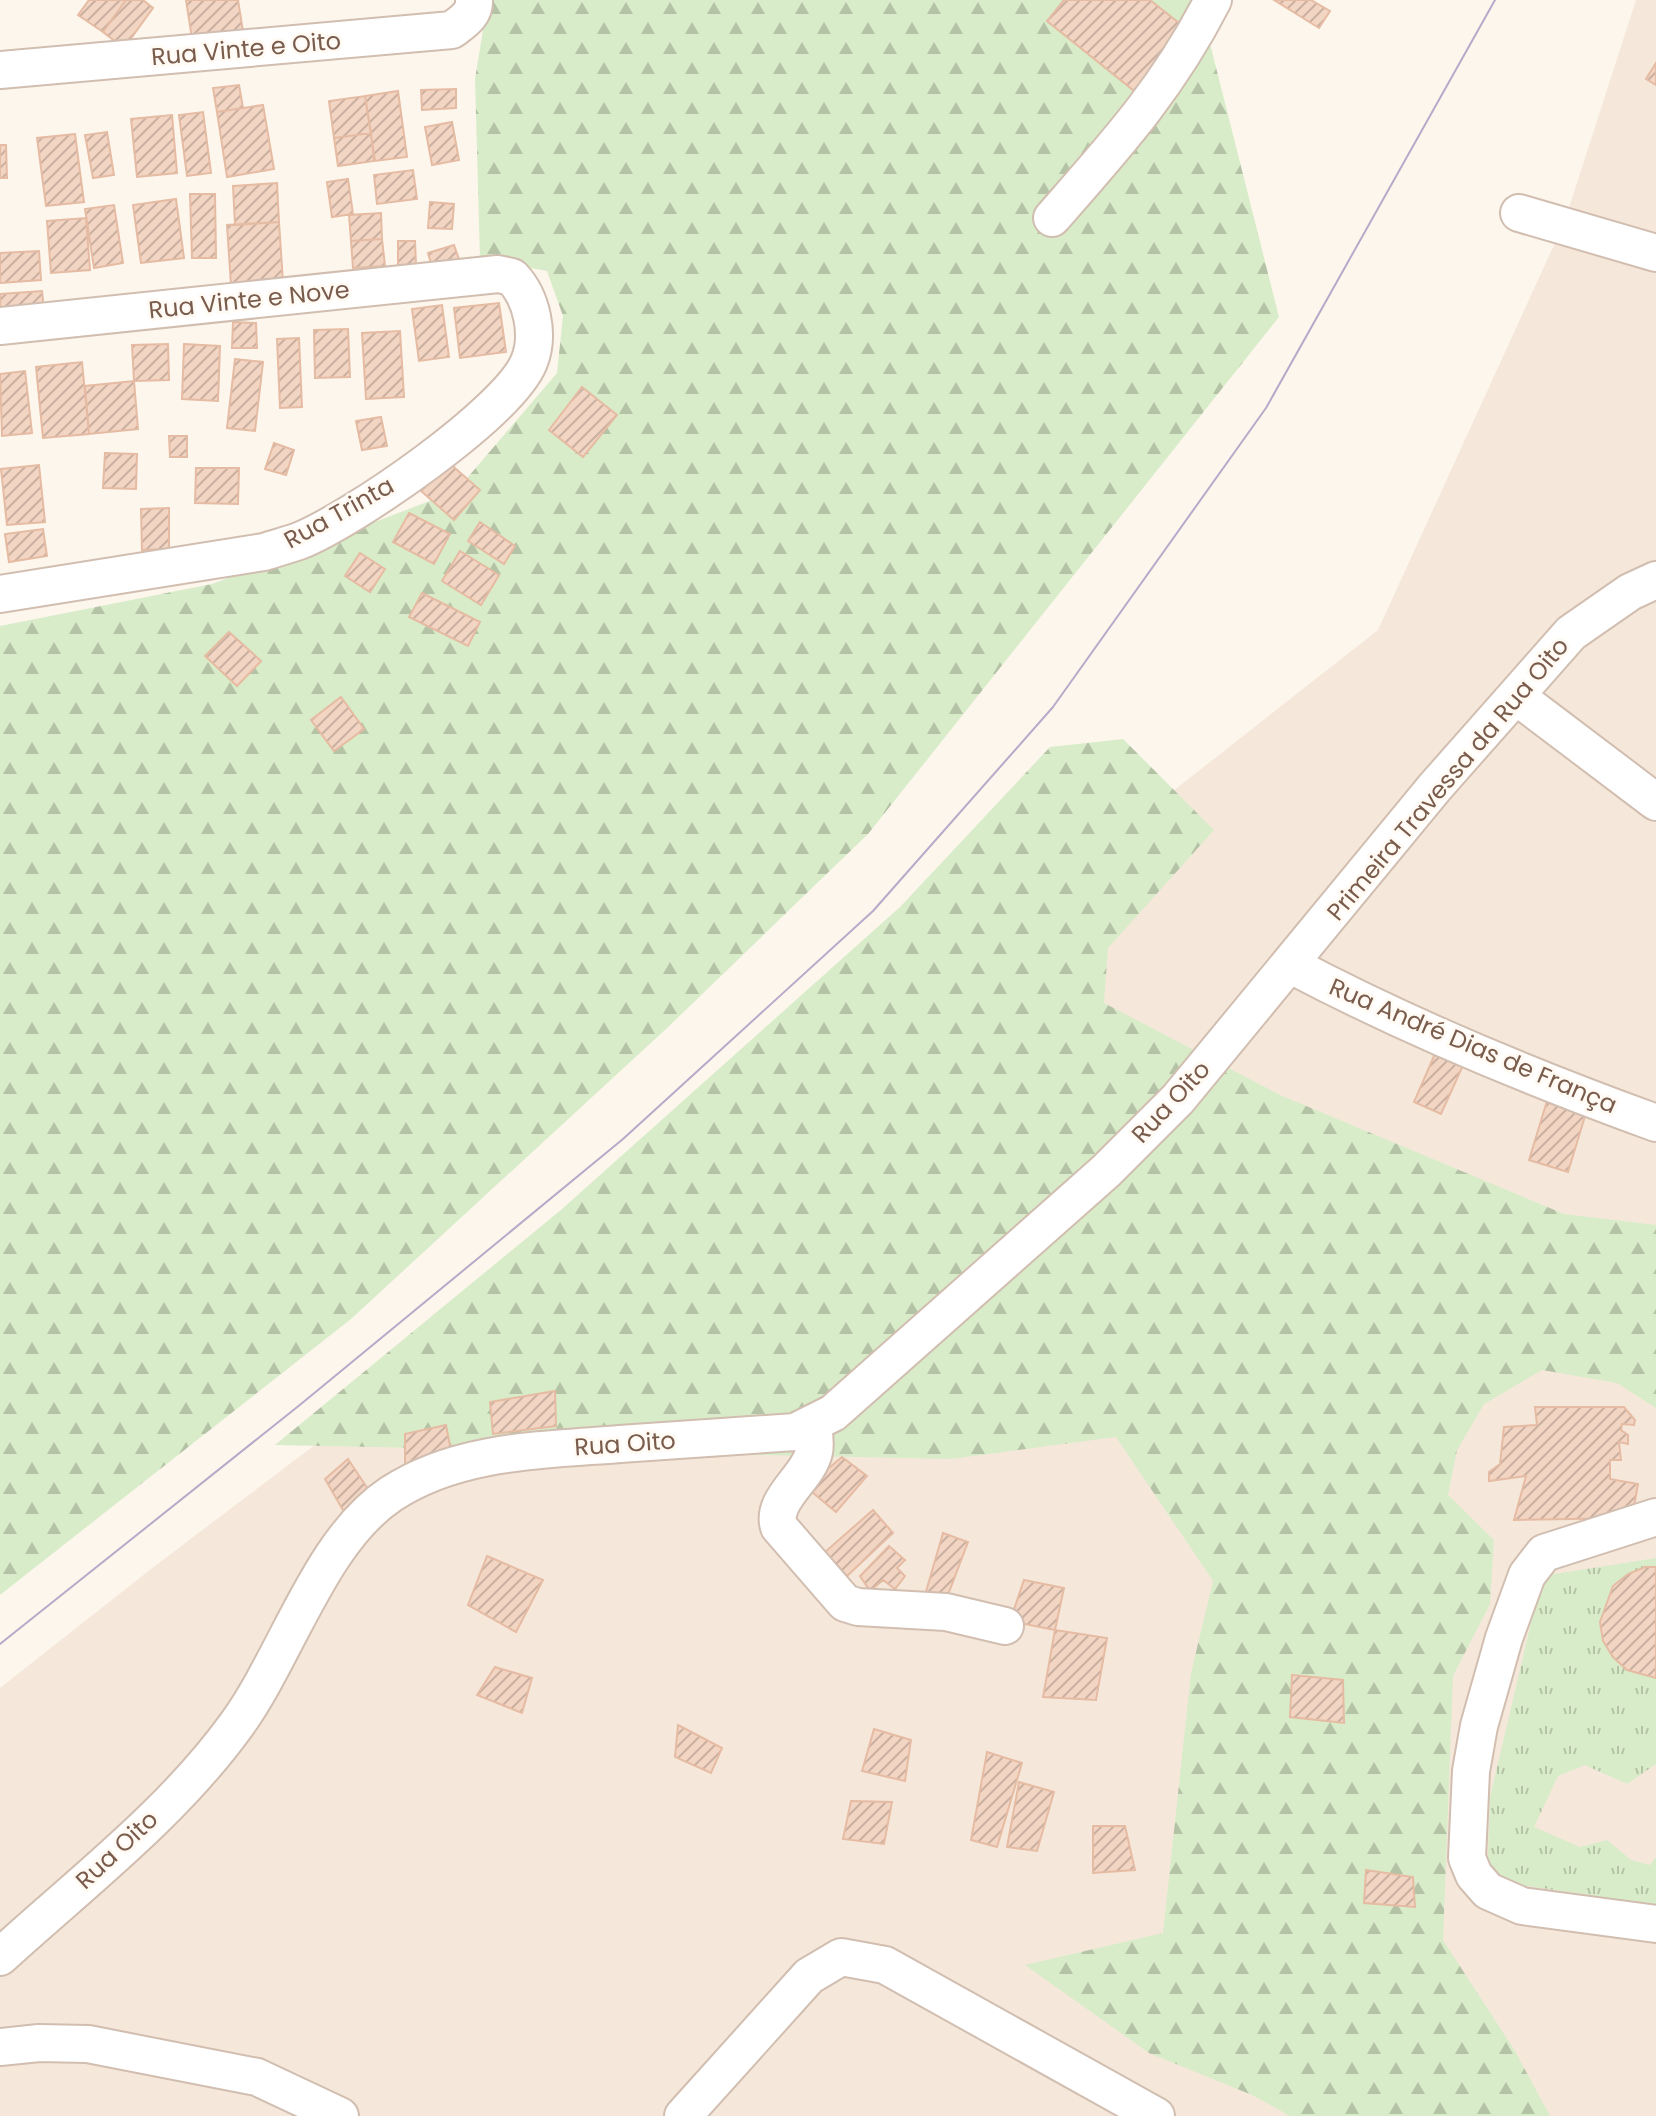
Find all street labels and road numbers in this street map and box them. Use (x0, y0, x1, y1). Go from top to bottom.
street label: Rua Vinte e Oito (150, 24, 342, 73)
street label: Rua Vinte e Nove (147, 273, 351, 326)
street label: Rua Trinta (278, 469, 400, 556)
street label: Primeira Travessa da Rua Oito (1319, 630, 1576, 927)
street label: Rua André Dias de França (1324, 970, 1622, 1121)
street label: Rua Oito (1124, 1053, 1217, 1150)
street label: Rua Oito (573, 1424, 677, 1463)
street label: Rua Oito (68, 1803, 165, 1896)

